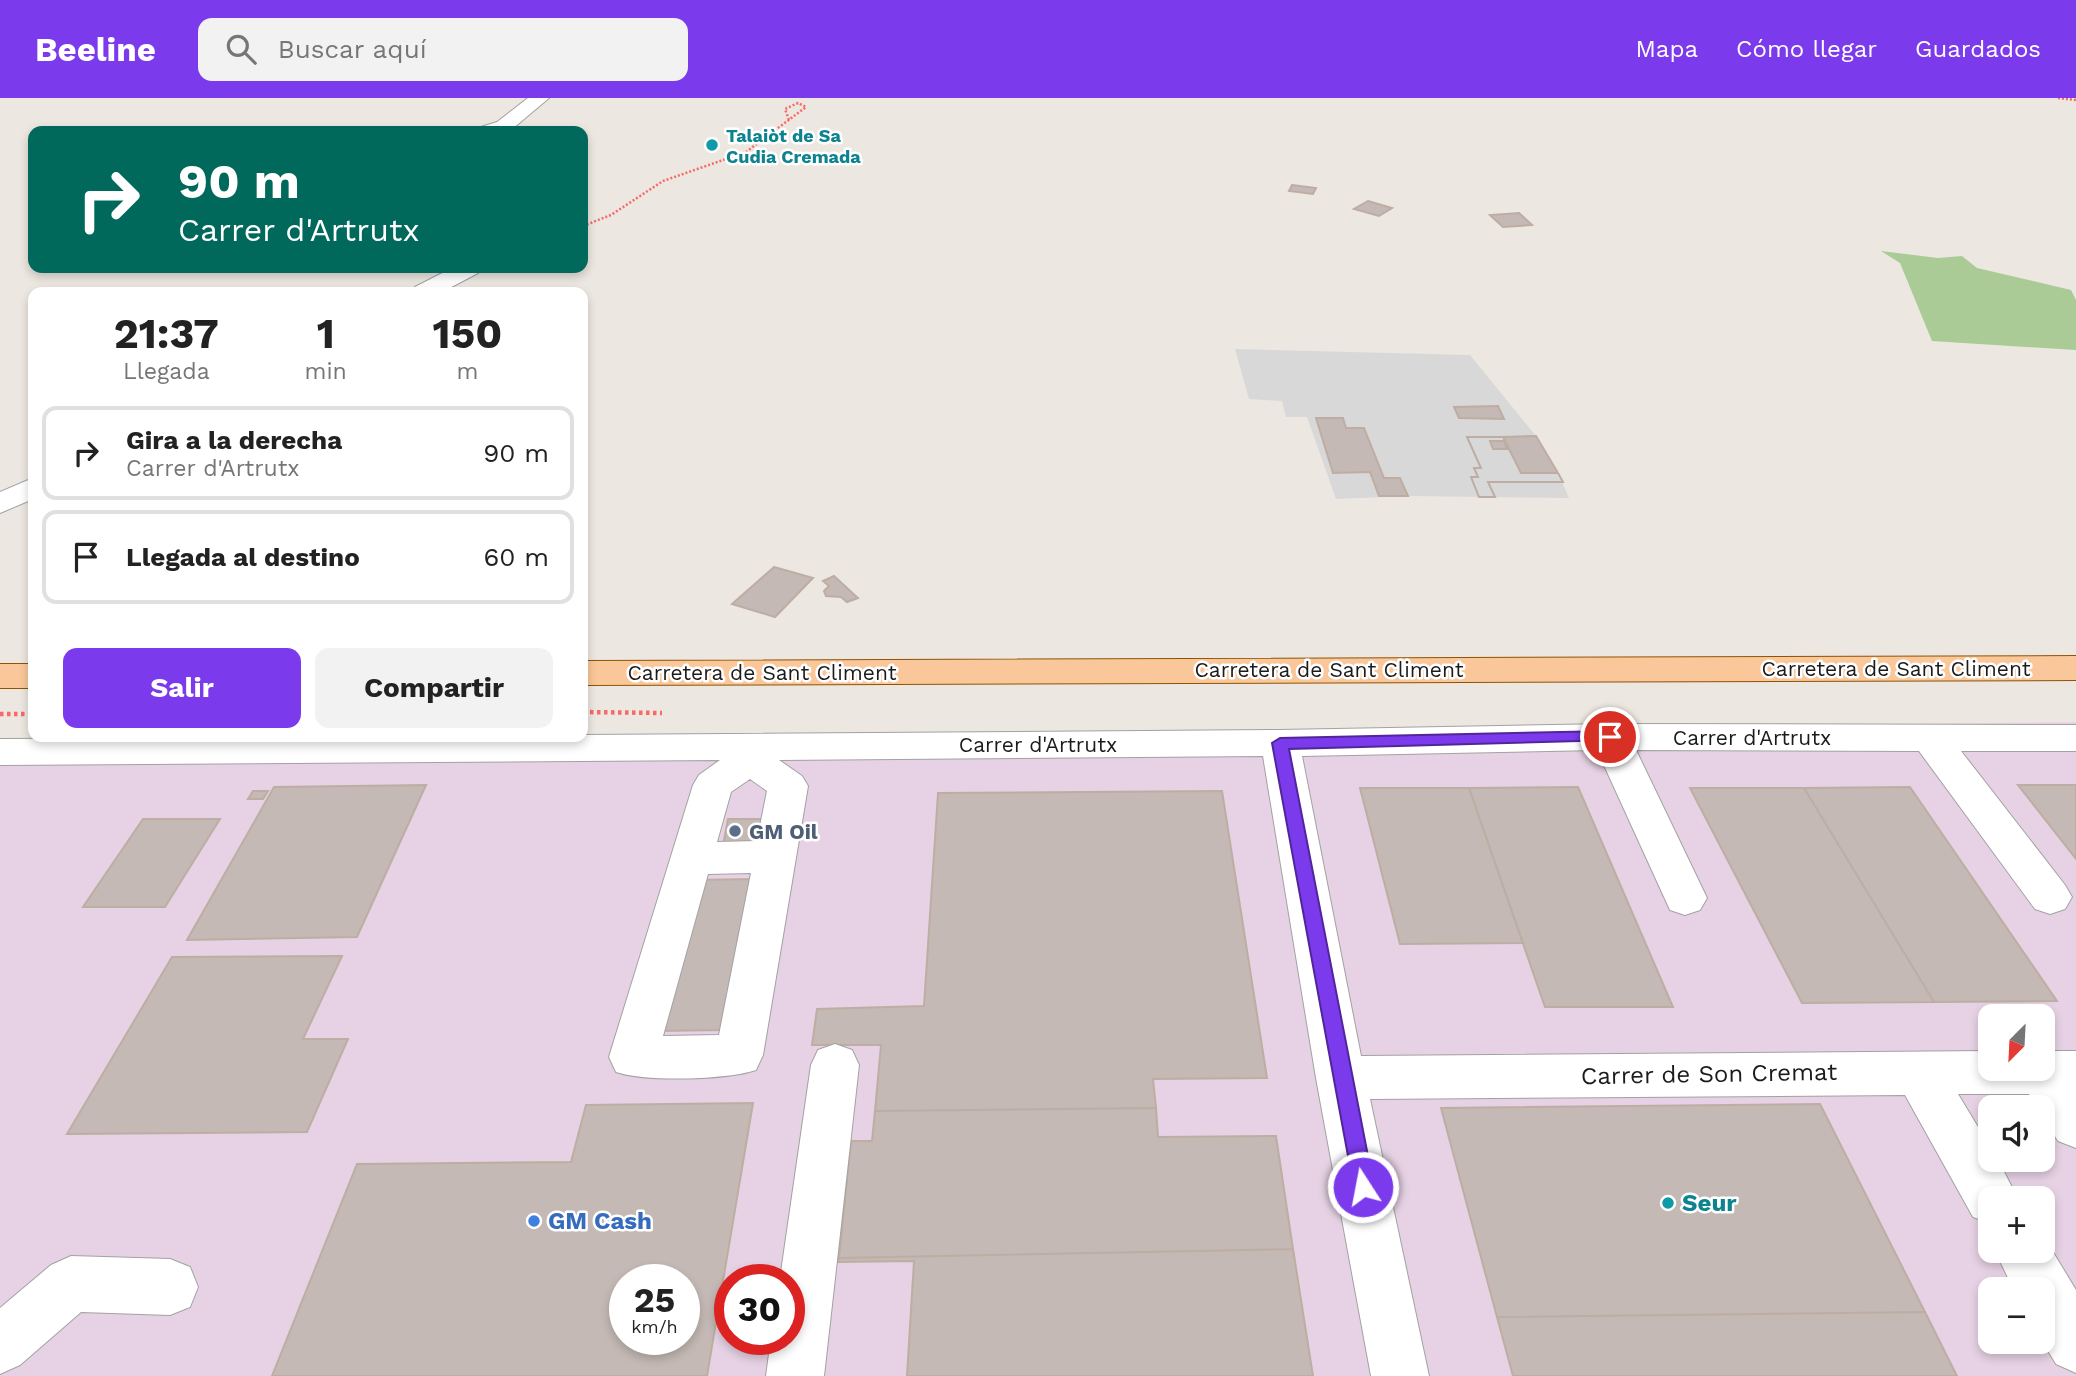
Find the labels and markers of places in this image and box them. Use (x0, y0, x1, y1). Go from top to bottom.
place label: Talaiòt de Sa Cudia Cremada (726, 125, 861, 167)
marker: Talaiòt de Sa Cudia Cremada (704, 137, 720, 153)
pin (1580, 707, 1640, 767)
place label: GM Oil (749, 819, 818, 844)
marker: GM Oil (727, 823, 743, 839)
place label: Seur (1682, 1189, 1737, 1217)
marker: Seur (1660, 1195, 1676, 1211)
place label: GM Cash (548, 1207, 652, 1235)
marker: GM Cash (526, 1213, 542, 1229)

